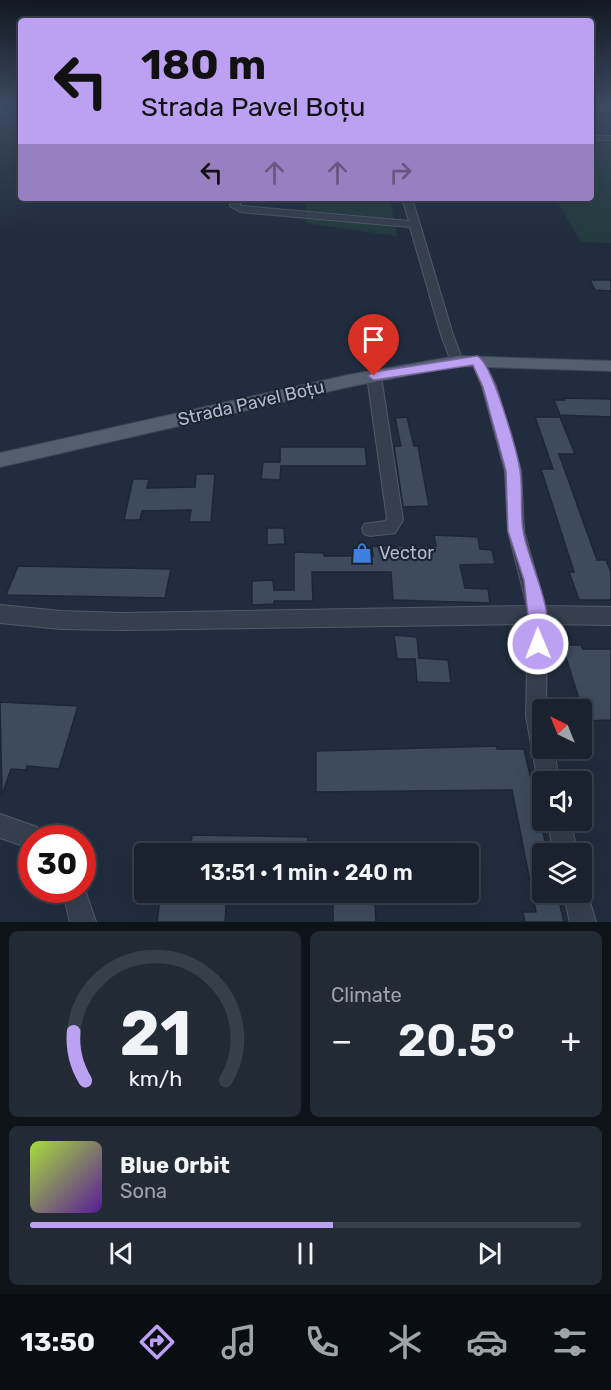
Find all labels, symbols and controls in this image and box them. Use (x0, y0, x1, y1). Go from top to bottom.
text: 180 m (141, 40, 266, 90)
icon: left (42, 42, 120, 120)
text: Strada Pavel Boțu (141, 91, 366, 123)
icon: left (195, 156, 228, 189)
icon: ahead (258, 156, 291, 189)
icon: ahead (321, 156, 354, 189)
icon: right (384, 156, 417, 189)
pin (348, 314, 399, 376)
icon: arrive (357, 323, 390, 356)
street label: Strada Pavel Boțu (176, 375, 326, 431)
shop icon: Vector (350, 541, 374, 565)
place label: Vector (379, 542, 434, 564)
position arrow (506, 612, 570, 676)
north arrow (532, 699, 592, 759)
map controls (532, 699, 592, 903)
button: sound (532, 771, 592, 831)
speed limit sign: 30 (18, 825, 96, 903)
button: layers (532, 843, 592, 903)
text: 13:51 · 1 min · 240 m (200, 859, 413, 886)
text: Climate (331, 983, 402, 1007)
text: 21 (119, 997, 191, 1071)
text: 20.5° (398, 1014, 515, 1067)
text: − (331, 1021, 352, 1060)
text: + (560, 1021, 581, 1060)
text: km/h (128, 1066, 182, 1091)
text: Blue Orbit (120, 1152, 230, 1179)
text: Sona (120, 1179, 167, 1203)
icon: previous (105, 1237, 138, 1270)
icon: pause (289, 1237, 322, 1270)
icon: next (473, 1237, 506, 1270)
icon: directions (136, 1321, 178, 1363)
icon: music (218, 1321, 260, 1363)
icon: phone (301, 1321, 343, 1363)
icon: climate (384, 1321, 426, 1363)
icon: car (466, 1321, 508, 1363)
icon: filters (549, 1321, 591, 1363)
text: 13:50 (20, 1326, 95, 1358)

